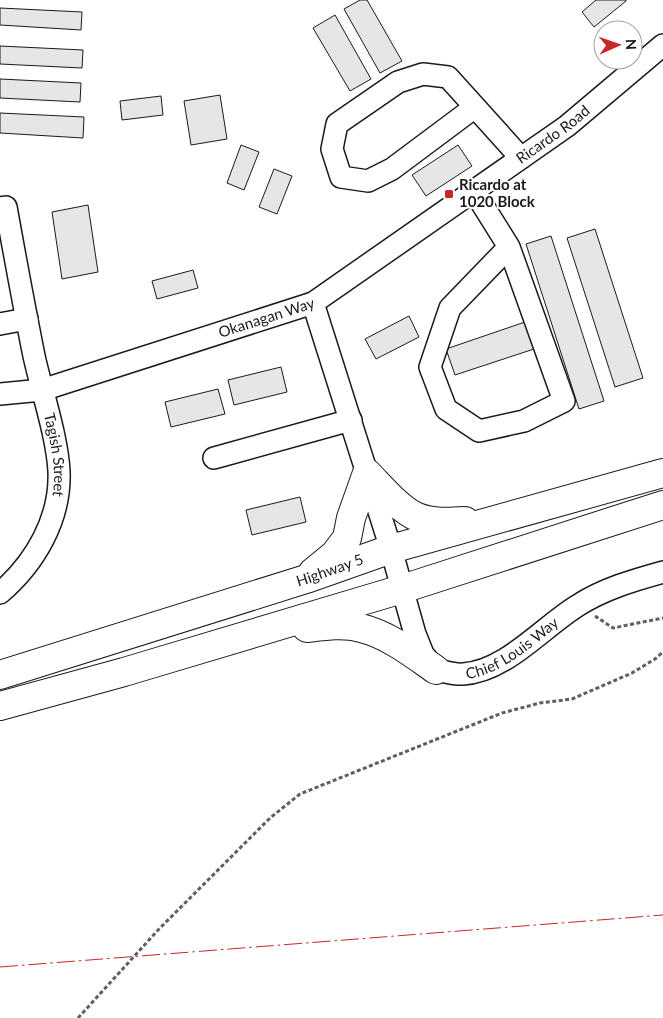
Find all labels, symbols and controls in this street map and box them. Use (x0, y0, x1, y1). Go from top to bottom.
north arrow (593, 20, 643, 70)
text: N (623, 39, 640, 50)
street label: Ricardo Road (512, 101, 593, 167)
place label: Ricardo at 1020 Block (459, 175, 536, 210)
marker: Ricardo at 1020 Block (443, 188, 455, 200)
street label: Okanagan Way (216, 293, 317, 341)
street label: Tagish Street (41, 411, 69, 499)
street label: Highway 5 (294, 550, 366, 590)
street label: Chief Louis Way (464, 613, 562, 682)

